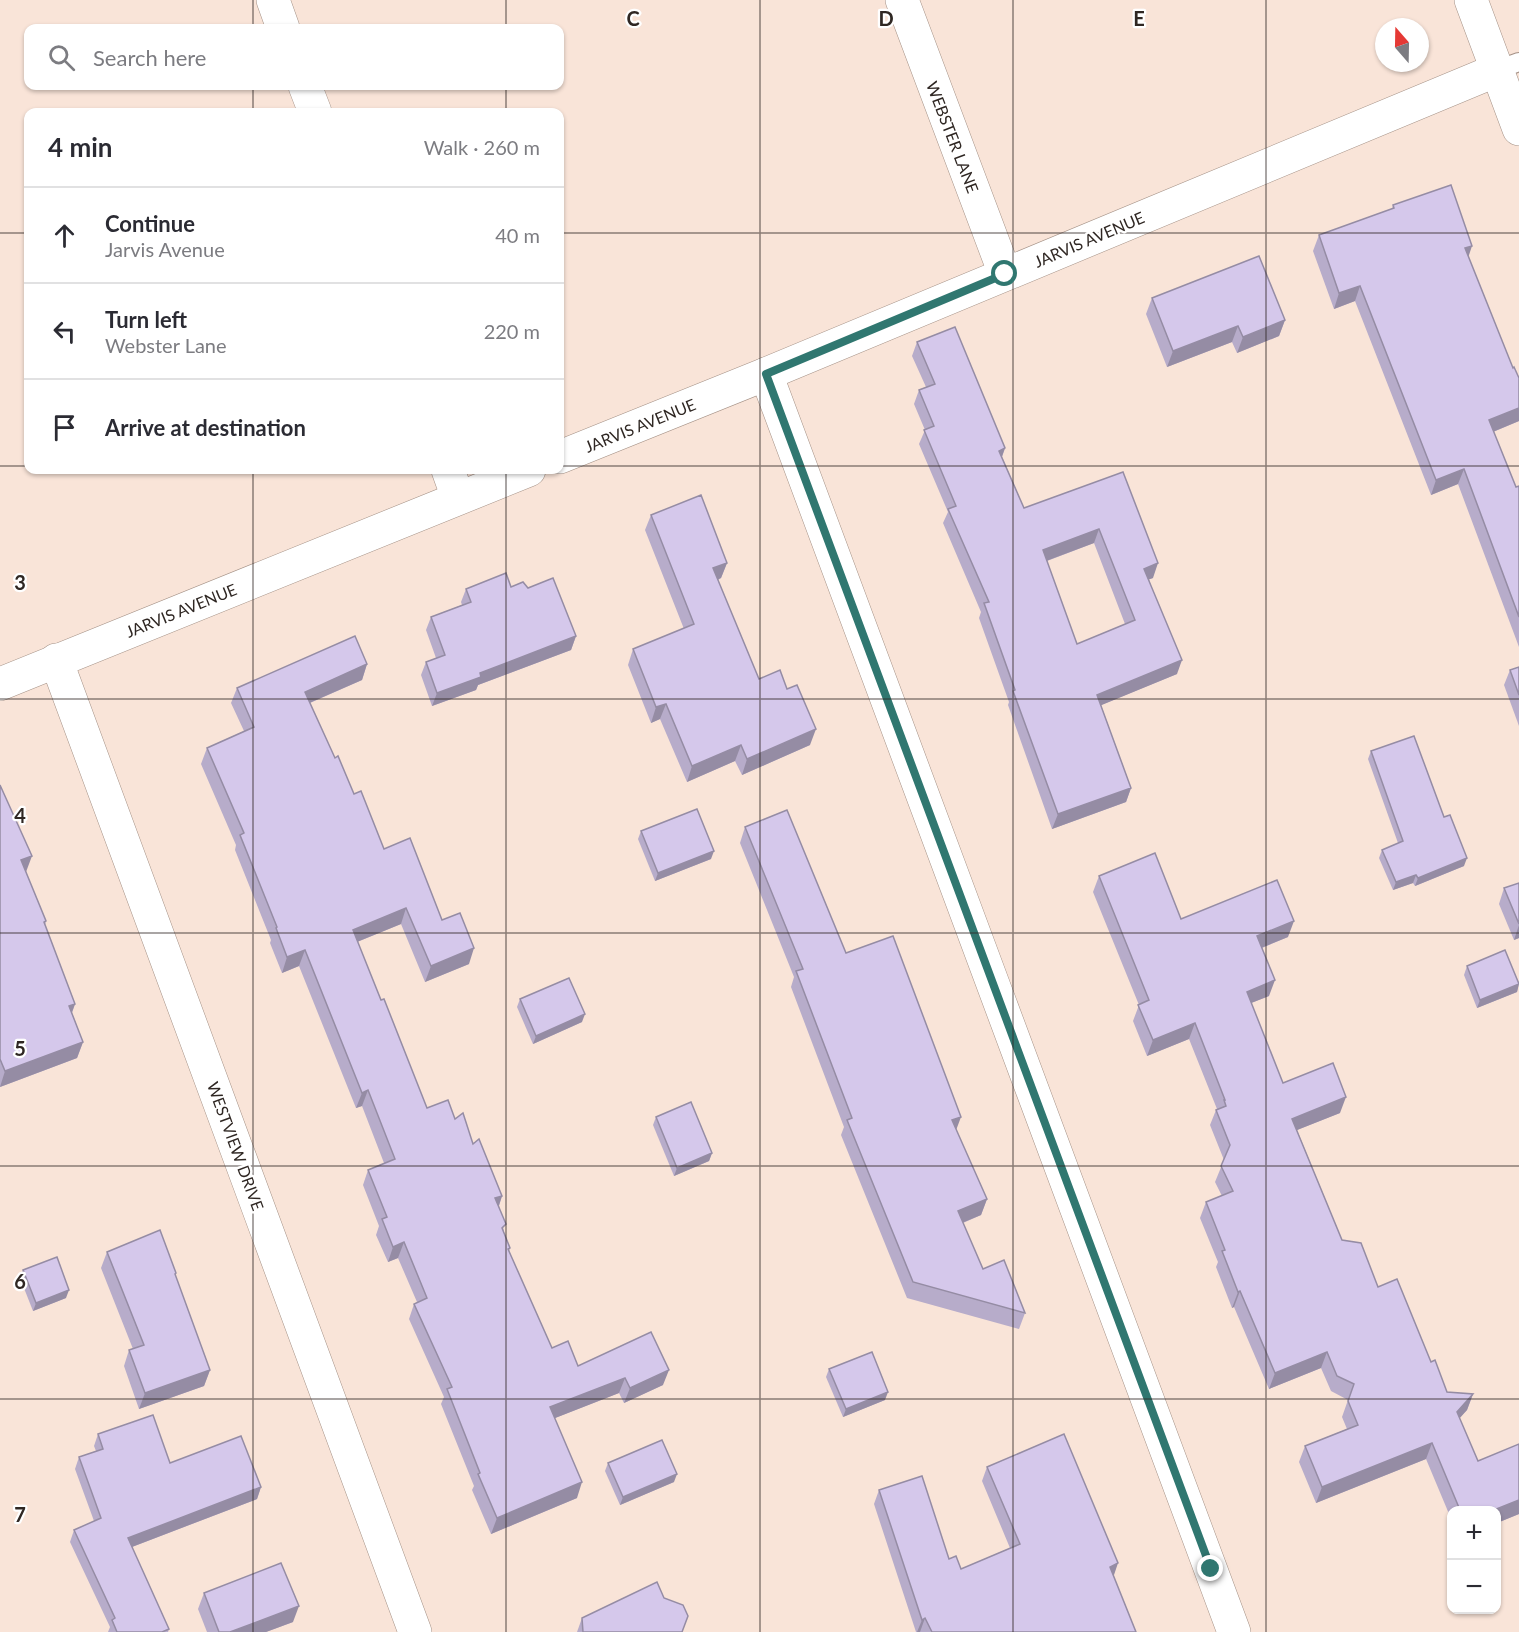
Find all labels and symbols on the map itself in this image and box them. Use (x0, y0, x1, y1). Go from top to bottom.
text: C (626, 6, 640, 30)
text: D (878, 6, 894, 30)
text: E (1133, 6, 1145, 30)
north arrow (1375, 18, 1429, 72)
street label: WEBSTER LANE (923, 78, 983, 196)
street label: JARVIS AVENUE (1031, 207, 1147, 271)
route start (991, 260, 1017, 286)
street label: JARVIS AVENUE (582, 394, 698, 456)
text: 3 (14, 570, 26, 594)
street label: JARVIS AVENUE (123, 579, 239, 641)
text: 4 (14, 803, 26, 827)
text: 5 (14, 1036, 26, 1060)
street label: WESTVIEW DRIVE (204, 1079, 268, 1213)
text: 6 (14, 1269, 26, 1293)
text: 7 (14, 1502, 26, 1526)
route end (1197, 1555, 1223, 1581)

